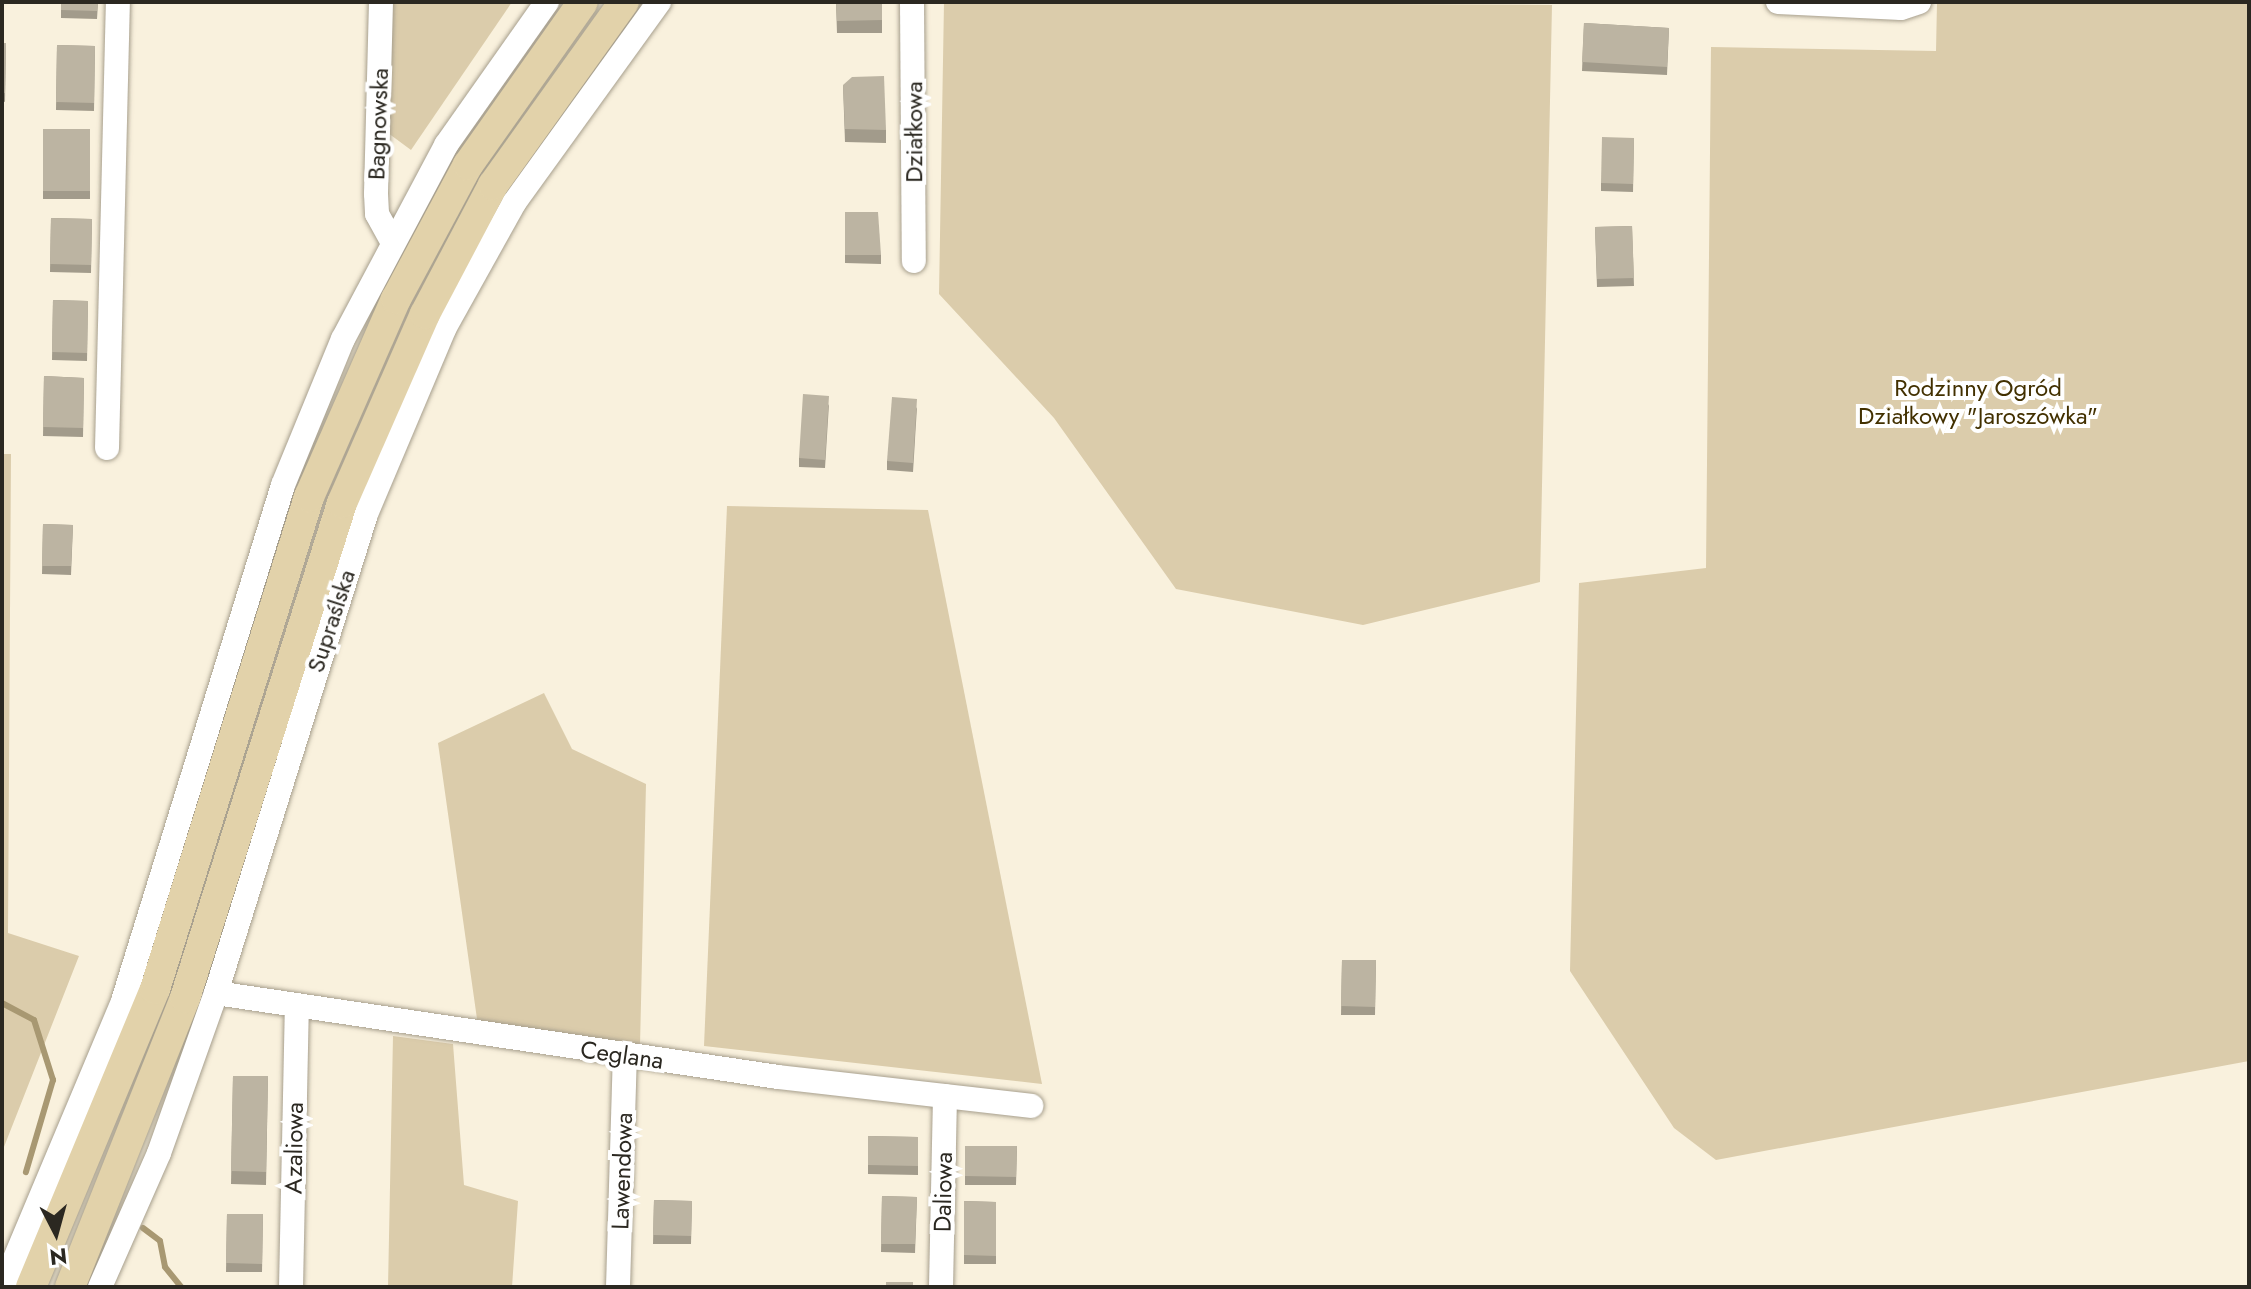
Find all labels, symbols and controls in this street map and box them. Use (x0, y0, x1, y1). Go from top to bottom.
street label: Bagnowska (362, 68, 394, 180)
street label: Działkowa (900, 81, 928, 183)
park label: Rodzinny Ogród Działkowy "Jaroszówka" (1858, 374, 2098, 430)
street label: Supraślska (301, 566, 361, 676)
street label: Ceglana (579, 1035, 665, 1075)
street label: Azaliowa (279, 1102, 309, 1194)
street label: Lawendowa (606, 1112, 638, 1230)
street label: Daliowa (928, 1152, 958, 1232)
north arrow (16, 1193, 96, 1273)
text: N (48, 1240, 69, 1274)

